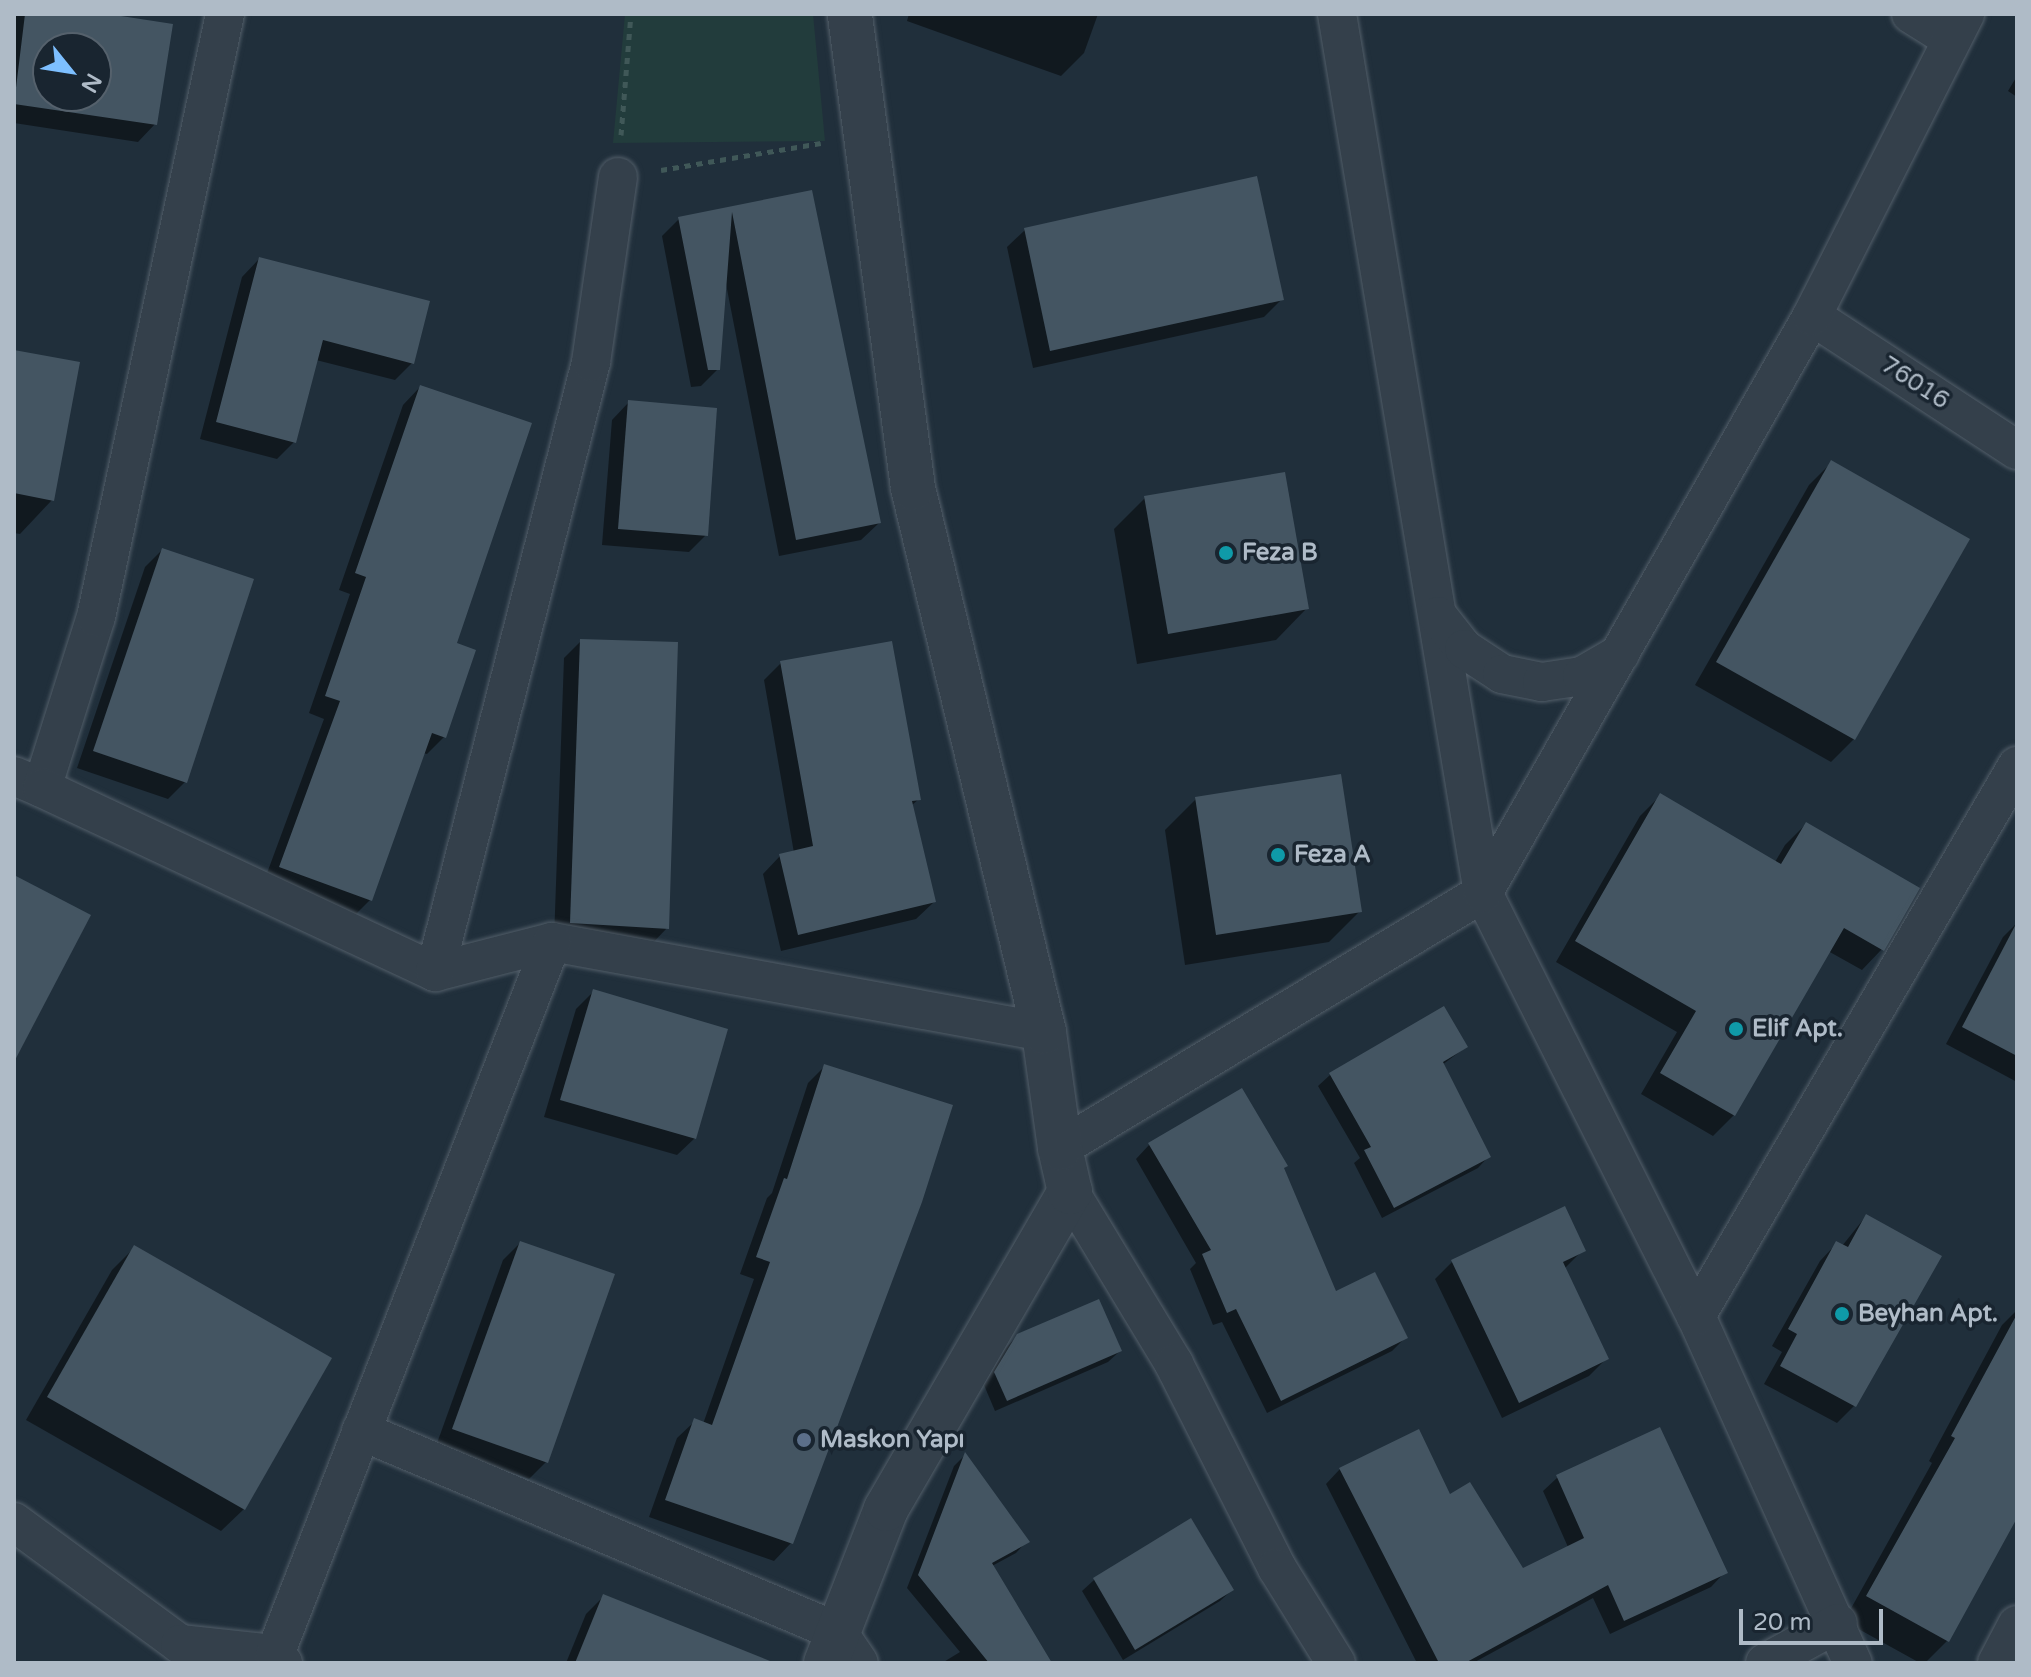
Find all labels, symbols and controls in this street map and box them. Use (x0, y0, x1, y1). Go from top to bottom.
north arrow (32, 32, 112, 112)
text: N (75, 69, 107, 97)
street label: 76016 (1876, 350, 1954, 416)
place label: Feza B (1242, 539, 1318, 567)
marker: Feza B (1217, 544, 1235, 562)
place label: Feza A (1294, 841, 1371, 869)
marker: Feza A (1269, 846, 1287, 864)
place label: Elif Apt. (1752, 1015, 1843, 1043)
marker: Elif Apt. (1727, 1020, 1745, 1038)
place label: Beyhan Apt. (1858, 1300, 1998, 1328)
marker: Beyhan Apt. (1833, 1305, 1851, 1323)
place label: Maskon Yapı (820, 1426, 965, 1454)
marker: Maskon Yapı (795, 1431, 813, 1449)
scale bar (1743, 1593, 1887, 1643)
text: 20 m (1753, 1608, 1811, 1637)

